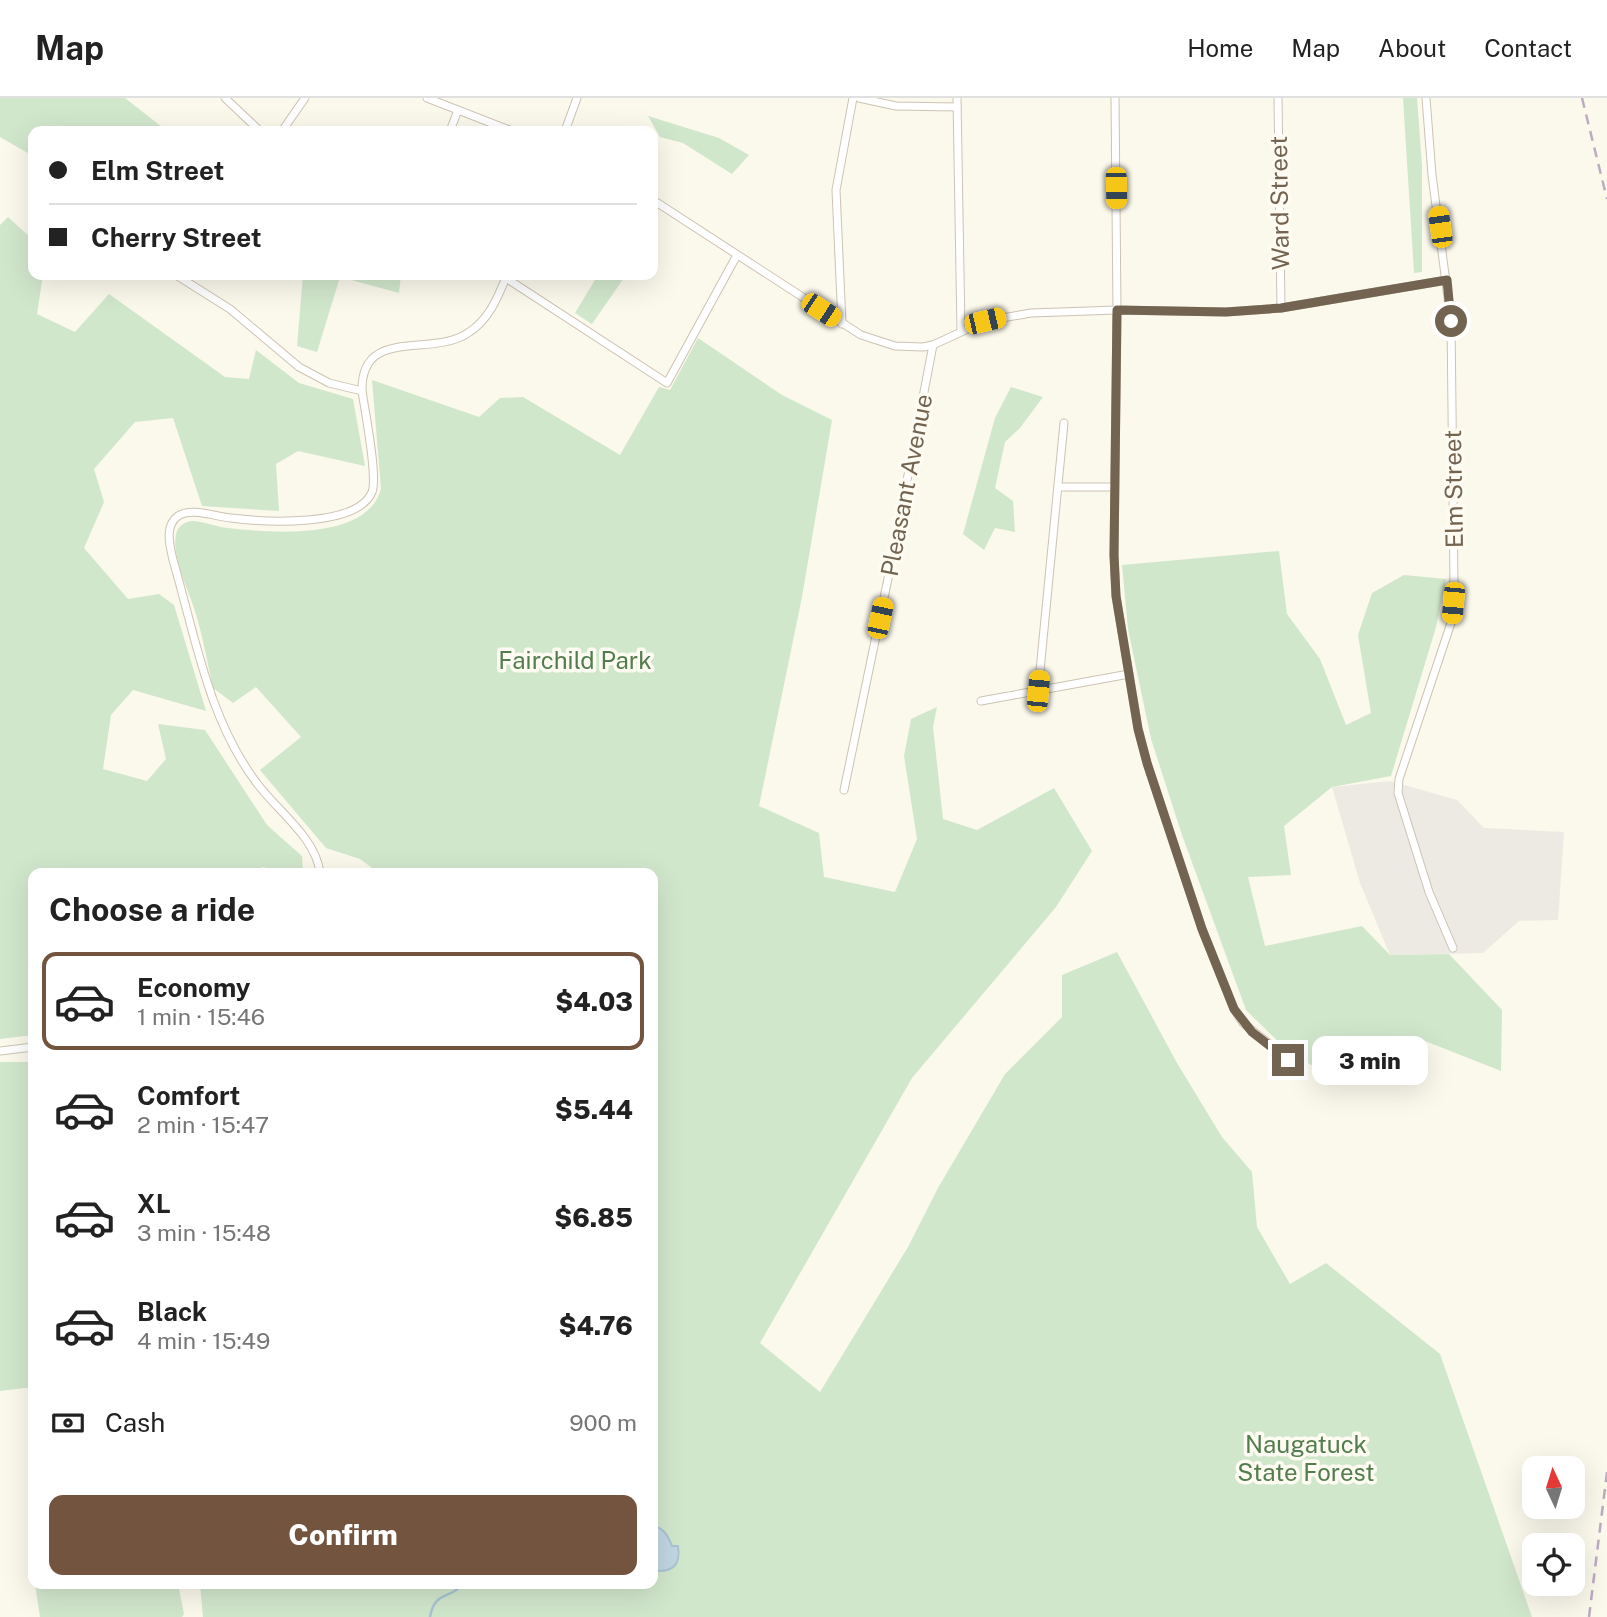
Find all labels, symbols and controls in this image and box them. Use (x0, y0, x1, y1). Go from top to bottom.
text: Map (35, 29, 104, 67)
text: Home (1187, 34, 1253, 62)
text: Map (1291, 34, 1340, 62)
text: About (1378, 34, 1446, 62)
text: Contact (1484, 34, 1572, 62)
street label: Ward Street (1264, 135, 1294, 271)
text: Elm Street (91, 155, 224, 186)
car (1106, 167, 1127, 209)
car (1427, 205, 1454, 249)
text: Cherry Street (91, 222, 262, 253)
car (798, 290, 845, 330)
route start (1435, 305, 1467, 337)
car (963, 306, 1008, 336)
street label: Pleasant Avenue (875, 392, 937, 578)
street label: Elm Street (1438, 430, 1468, 548)
car (1441, 581, 1466, 625)
car (866, 595, 895, 641)
park label: Fairchild Park (498, 646, 652, 674)
car (1026, 669, 1051, 713)
text: Choose a ride (49, 891, 255, 928)
icon: car (53, 970, 116, 1033)
text: Economy (137, 972, 250, 1003)
text: $4.03 (555, 986, 633, 1017)
text: 1 min · 15:46 (137, 1003, 265, 1030)
callout: 3 min (1312, 1035, 1428, 1084)
route end (1272, 1044, 1304, 1076)
text: 3 min (1339, 1047, 1401, 1074)
icon: car (53, 1078, 116, 1141)
text: Comfort (137, 1080, 240, 1111)
text: $5.44 (555, 1094, 633, 1125)
text: 2 min · 15:47 (137, 1111, 269, 1138)
icon: car (53, 1186, 116, 1249)
text: XL (137, 1188, 171, 1219)
text: $6.85 (554, 1202, 633, 1233)
text: 3 min · 15:48 (137, 1219, 271, 1246)
icon: car (53, 1294, 116, 1357)
text: Black (137, 1296, 207, 1327)
text: $4.76 (559, 1310, 633, 1341)
text: 4 min · 15:49 (137, 1327, 270, 1354)
icon: cash (49, 1404, 87, 1442)
text: Cash (105, 1407, 165, 1438)
text: 900 m (569, 1409, 637, 1436)
park label: Naugatuck State Forest (1237, 1430, 1375, 1486)
north arrow (1522, 1456, 1586, 1519)
map controls (1522, 1456, 1585, 1596)
button: Confirm (49, 1495, 637, 1575)
button: locate (1522, 1533, 1585, 1596)

